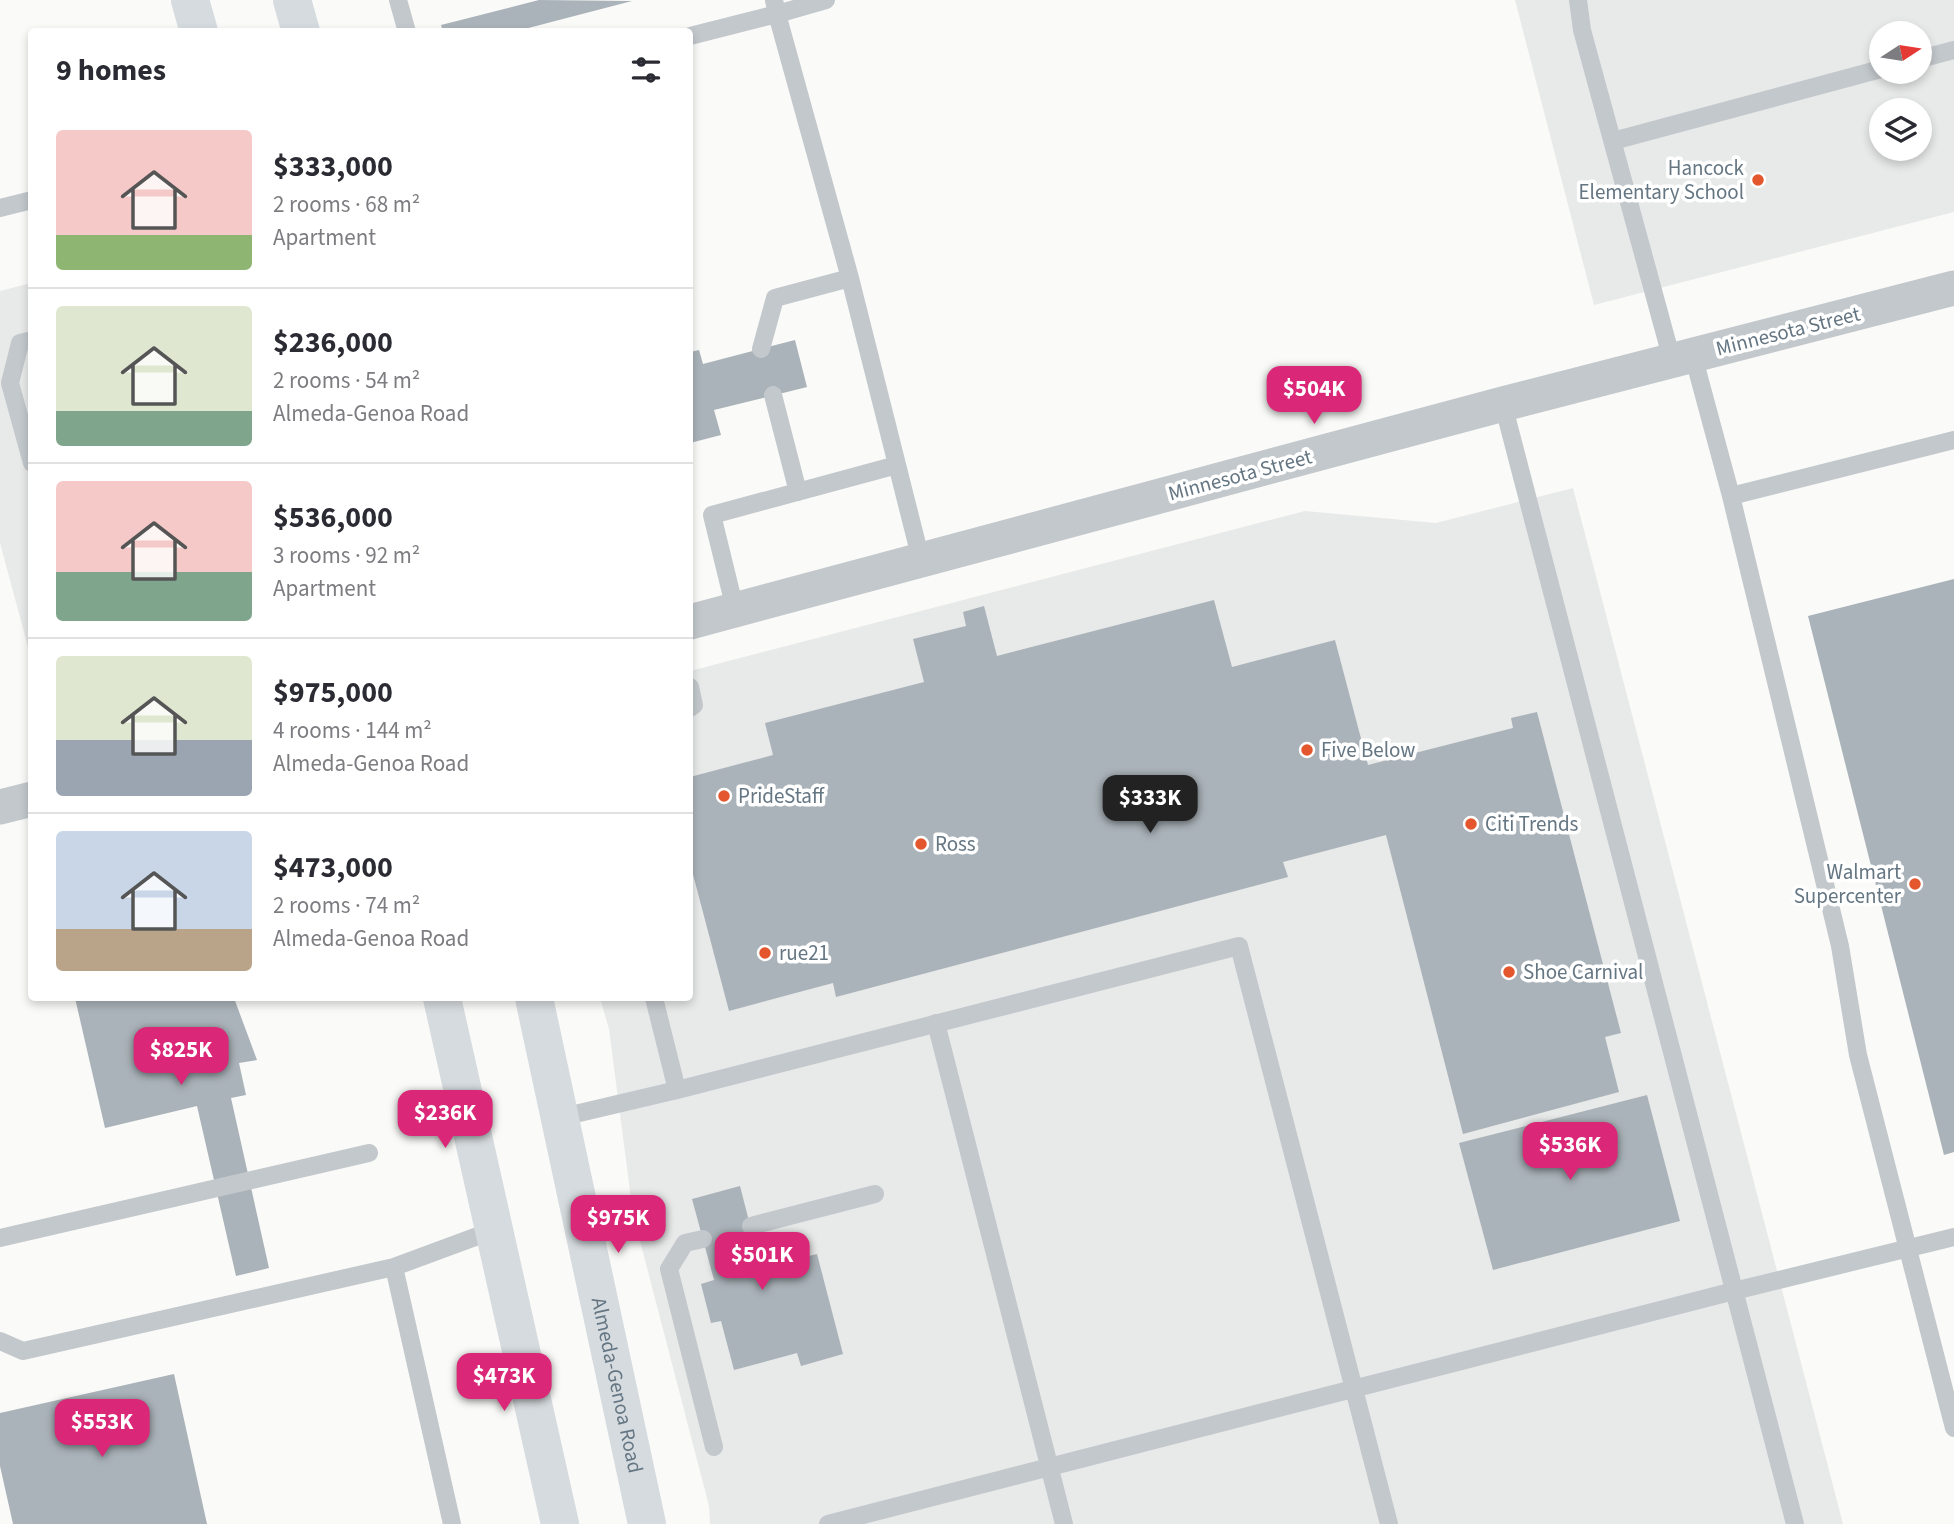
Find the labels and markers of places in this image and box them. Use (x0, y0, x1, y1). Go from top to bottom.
place label: Hancock Elementary School (1578, 153, 1745, 207)
marker: Hancock Elementary School (1750, 172, 1766, 188)
pin: $504K (1265, 366, 1363, 426)
place label: Five Below (1321, 735, 1415, 765)
marker: Five Below (1299, 742, 1315, 758)
pin: $333K (1101, 776, 1199, 835)
place label: PrideStaff (738, 781, 825, 811)
marker: PrideStaff (716, 788, 732, 804)
place label: Citi Trends (1485, 809, 1579, 839)
marker: Citi Trends (1463, 816, 1479, 832)
place label: Ross (935, 829, 976, 859)
marker: Ross (913, 836, 929, 852)
place label: Walmart Supercenter (1794, 857, 1902, 911)
marker: Walmart Supercenter (1907, 876, 1923, 892)
place label: rue21 (779, 938, 829, 968)
marker: rue21 (757, 945, 773, 961)
place label: Shoe Carnival (1523, 957, 1643, 987)
marker: Shoe Carnival (1501, 964, 1517, 980)
pin: $825K (132, 1028, 230, 1087)
pin: $236K (396, 1090, 494, 1150)
pin: $536K (1521, 1122, 1619, 1182)
pin: $975K (569, 1196, 667, 1255)
pin: $501K (713, 1232, 811, 1292)
pin: $473K (455, 1354, 553, 1413)
pin: $553K (53, 1400, 151, 1459)

